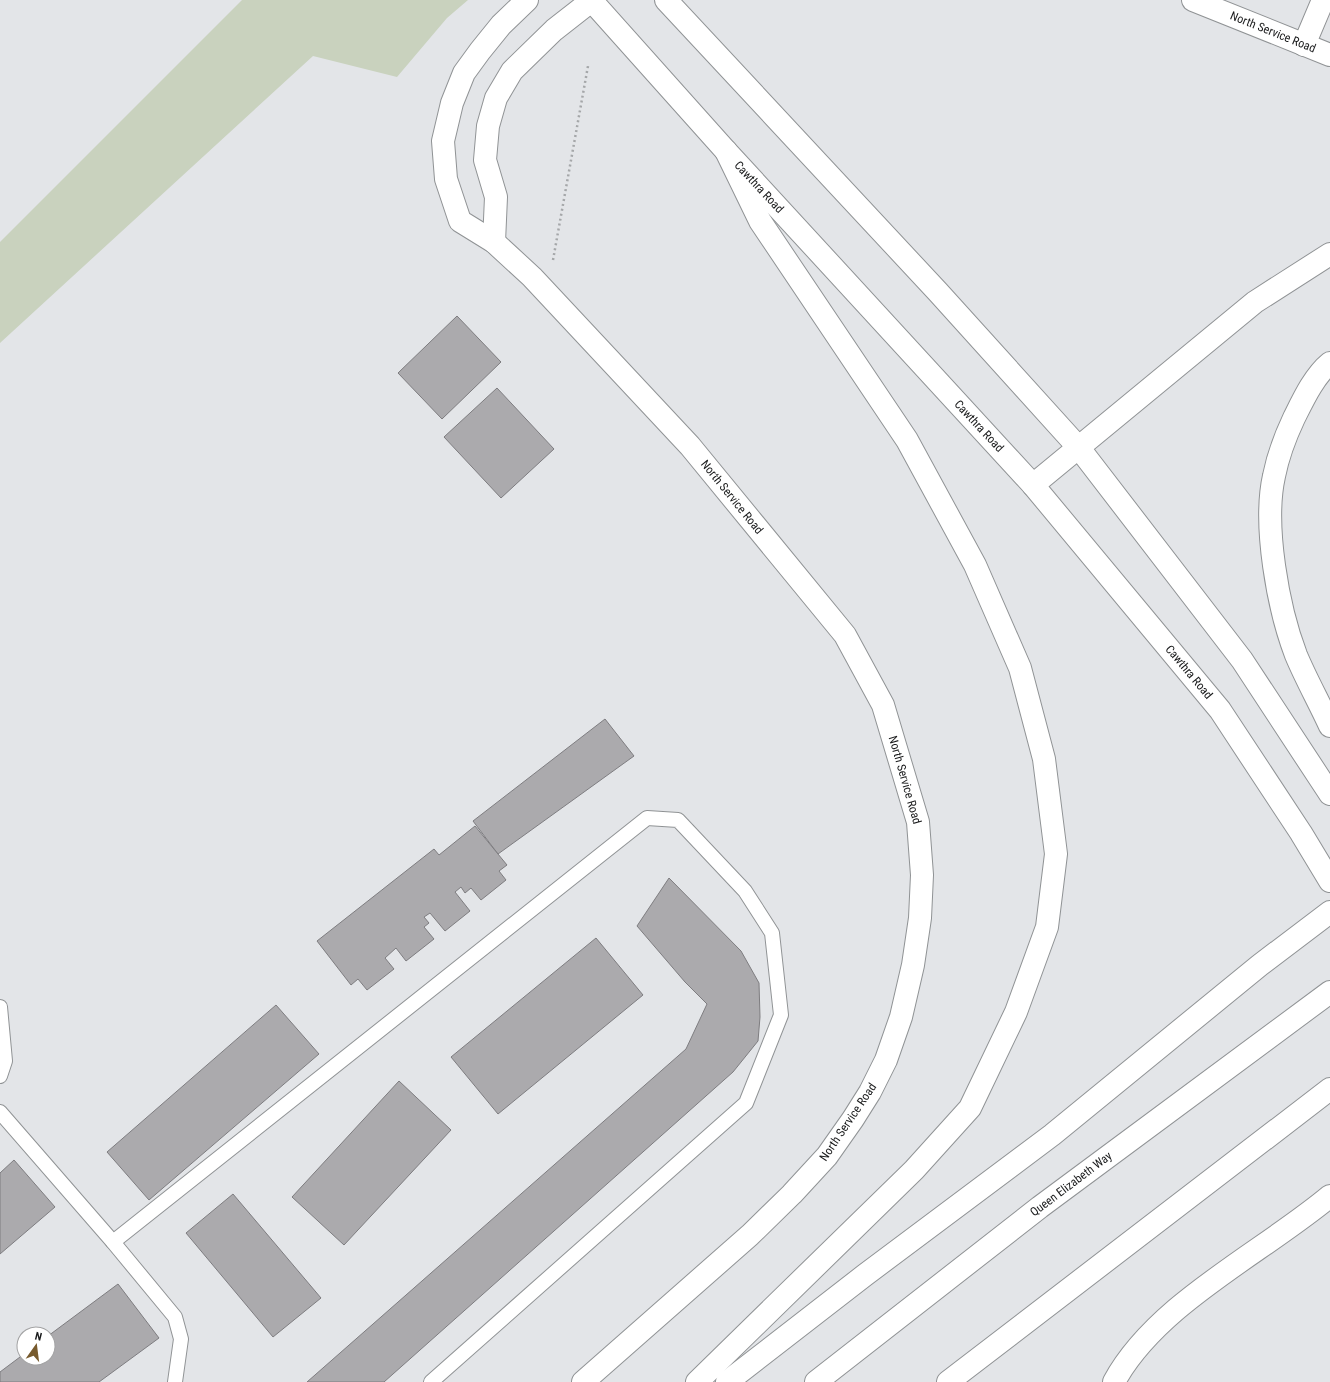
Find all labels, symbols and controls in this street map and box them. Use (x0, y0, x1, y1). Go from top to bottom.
street label: North Service Road (1228, 8, 1318, 56)
street label: Cawthra Road (731, 158, 787, 216)
street label: Cawthra Road (951, 397, 1007, 455)
street label: North Service Road (698, 457, 766, 537)
street label: Cawthra Road (1163, 642, 1216, 702)
street label: North Service Road (886, 734, 924, 826)
street label: North Service Road (817, 1080, 879, 1164)
street label: Queen Elizabeth Way (1027, 1149, 1115, 1219)
north arrow (16, 1326, 56, 1366)
text: N (33, 1330, 43, 1344)

